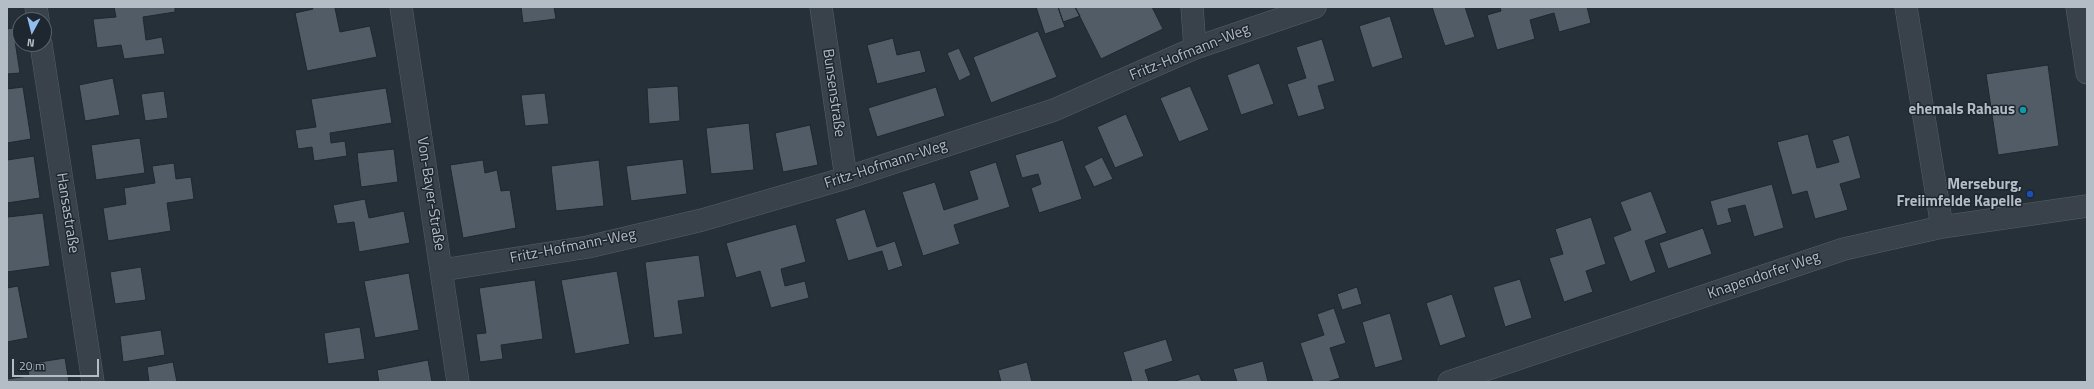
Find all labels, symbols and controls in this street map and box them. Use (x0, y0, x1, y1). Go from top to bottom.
north arrow (12, 12, 52, 52)
street label: Fritz-Hofmann-Weg (1127, 21, 1253, 85)
text: N (26, 35, 35, 51)
street label: Bunsenstraße (818, 48, 848, 138)
place label: ehemals Rahaus (1909, 101, 2015, 119)
marker: ehemals Rahaus (2018, 105, 2028, 115)
street label: Von-Bayer-Straße (412, 136, 448, 252)
street label: Fritz-Hofmann-Weg (822, 137, 950, 193)
street label: Hansastraße (52, 171, 82, 255)
place label: Merseburg, Freiimfelde Kapelle (1897, 176, 2022, 211)
marker: Merseburg, Freiimfelde Kapelle (2025, 189, 2035, 199)
street label: Fritz-Hofmann-Weg (509, 226, 637, 268)
street label: Knapendorfer Weg (1705, 248, 1823, 304)
scale bar (14, 351, 101, 377)
text: 20 m (19, 356, 45, 375)

